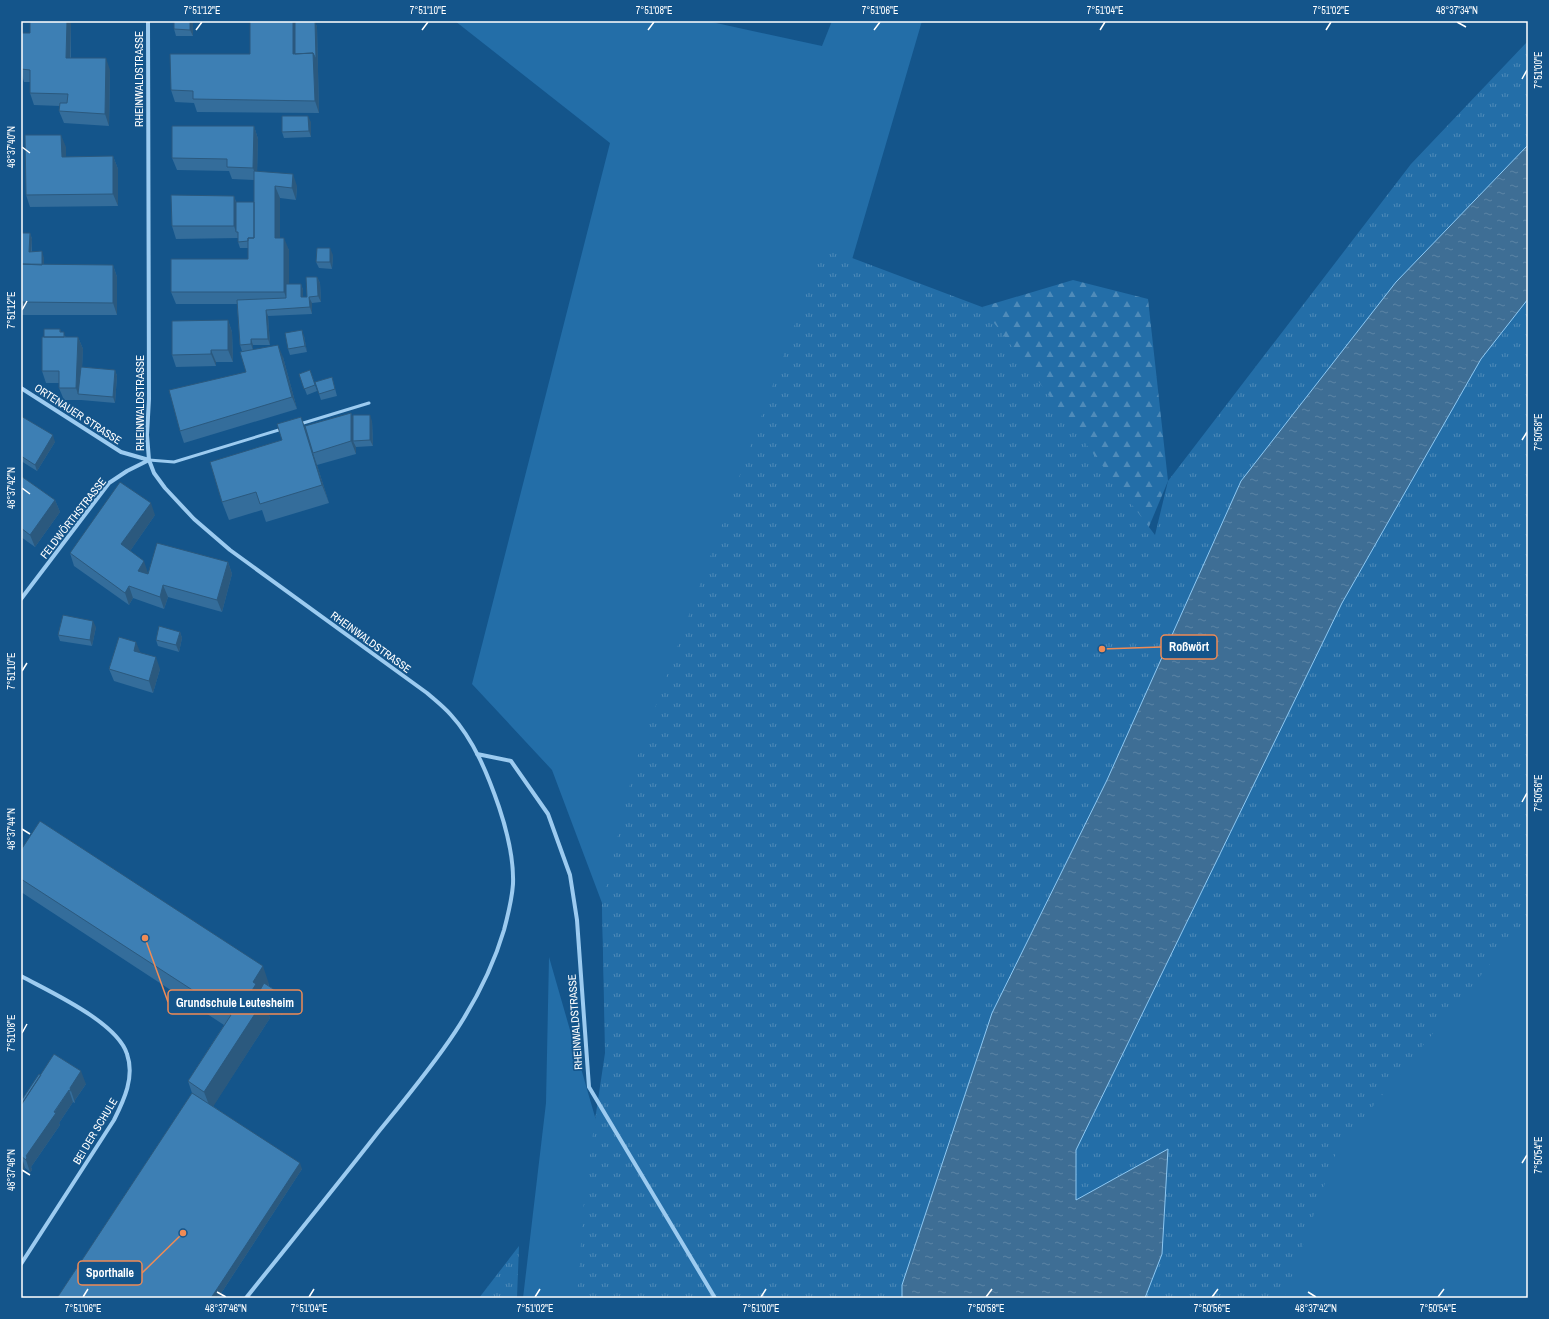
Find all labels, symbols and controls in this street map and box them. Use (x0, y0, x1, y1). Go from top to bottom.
text: 7°51'12"E (184, 4, 220, 17)
text: 7°51'10"E (410, 4, 446, 17)
text: 7°51'08"E (636, 4, 672, 17)
text: 7°51'06"E (862, 4, 898, 17)
text: 7°51'04"E (1087, 4, 1123, 17)
text: 7°51'02"E (1313, 4, 1349, 17)
text: 48°37'34"N (1436, 4, 1478, 17)
street label: RHEINWALDSTRASSE (132, 31, 146, 127)
text: 7°51'00"E (1532, 52, 1545, 88)
text: 48°37'40"N (5, 126, 18, 168)
text: 7°51'12"E (5, 292, 18, 328)
street label: RHEINWALDSTRASSE (133, 355, 147, 451)
street label: ORTENAUER STRASSE (32, 381, 124, 447)
text: 7°50'58"E (1532, 414, 1545, 450)
text: 48°37'42"N (5, 467, 18, 509)
street label: FELDWÖRTHSTRASSE (37, 475, 109, 561)
street label: RHEINWALDSTRASSE (328, 608, 414, 676)
callout: Roßwört (1161, 635, 1217, 659)
text: Roßwört (1169, 639, 1210, 655)
text: 7°51'10"E (5, 653, 18, 689)
text: 7°50'56"E (1532, 775, 1545, 811)
text: 48°37'44"N (5, 808, 18, 850)
street label: RHEINWALDSTRASSE (565, 974, 585, 1070)
callout: Grundschule Leutesheim (168, 990, 302, 1014)
text: Grundschule Leutesheim (176, 995, 294, 1011)
text: 7°51'08"E (5, 1015, 18, 1051)
street label: BEI DER SCHULE (70, 1095, 120, 1167)
text: 7°50'54"E (1532, 1137, 1545, 1173)
text: 48°37'46"N (5, 1149, 18, 1191)
callout: Sporthalle (78, 1261, 142, 1285)
text: Sporthalle (86, 1265, 135, 1281)
text: 7°51'06"E (65, 1302, 101, 1315)
text: 48°37'46"N (205, 1302, 247, 1315)
text: 7°51'04"E (291, 1302, 327, 1315)
text: 7°51'02"E (517, 1302, 553, 1315)
text: 7°51'00"E (743, 1302, 779, 1315)
text: 7°50'58"E (968, 1302, 1004, 1315)
text: 7°50'56"E (1194, 1302, 1230, 1315)
text: 48°37'42"N (1295, 1302, 1337, 1315)
text: 7°50'54"E (1420, 1302, 1456, 1315)

